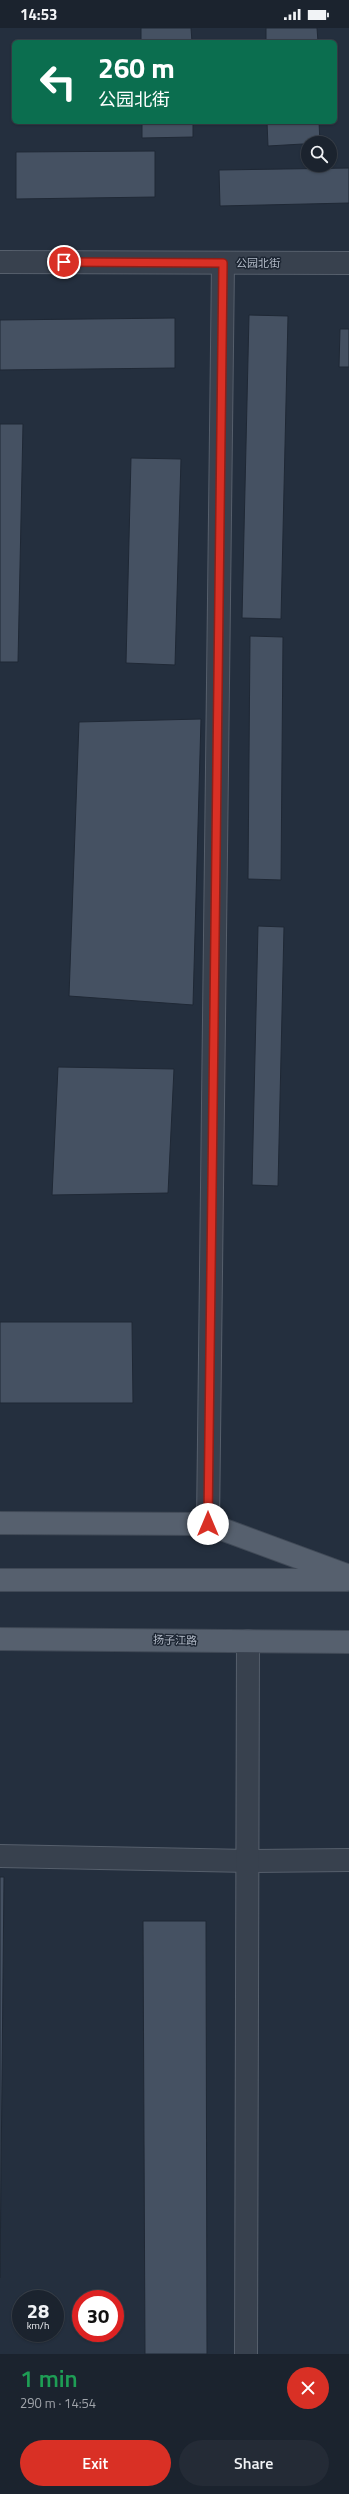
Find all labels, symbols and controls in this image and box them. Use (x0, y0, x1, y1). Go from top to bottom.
text: 14:53 (20, 3, 57, 26)
text: 260 m (98, 46, 175, 89)
icon: left (32, 56, 84, 108)
text: 公园北街 (98, 86, 170, 113)
map controls (301, 136, 337, 172)
button: search (301, 136, 337, 172)
pin (47, 245, 81, 279)
icon: arrive (53, 251, 75, 273)
street label: 公园北街 (236, 255, 280, 271)
position arrow (187, 1503, 229, 1545)
street label: 扬子江路 (153, 1632, 197, 1648)
speed limit sign: 30 (72, 2290, 124, 2342)
text: 28 (27, 2295, 49, 2326)
text: km/h (27, 2318, 49, 2333)
text: 1 min (20, 2360, 78, 2396)
button: close (287, 2367, 329, 2409)
text: 290 m · 14:54 (20, 2393, 96, 2413)
button: Exit (20, 2440, 171, 2486)
button: Share (179, 2440, 329, 2486)

